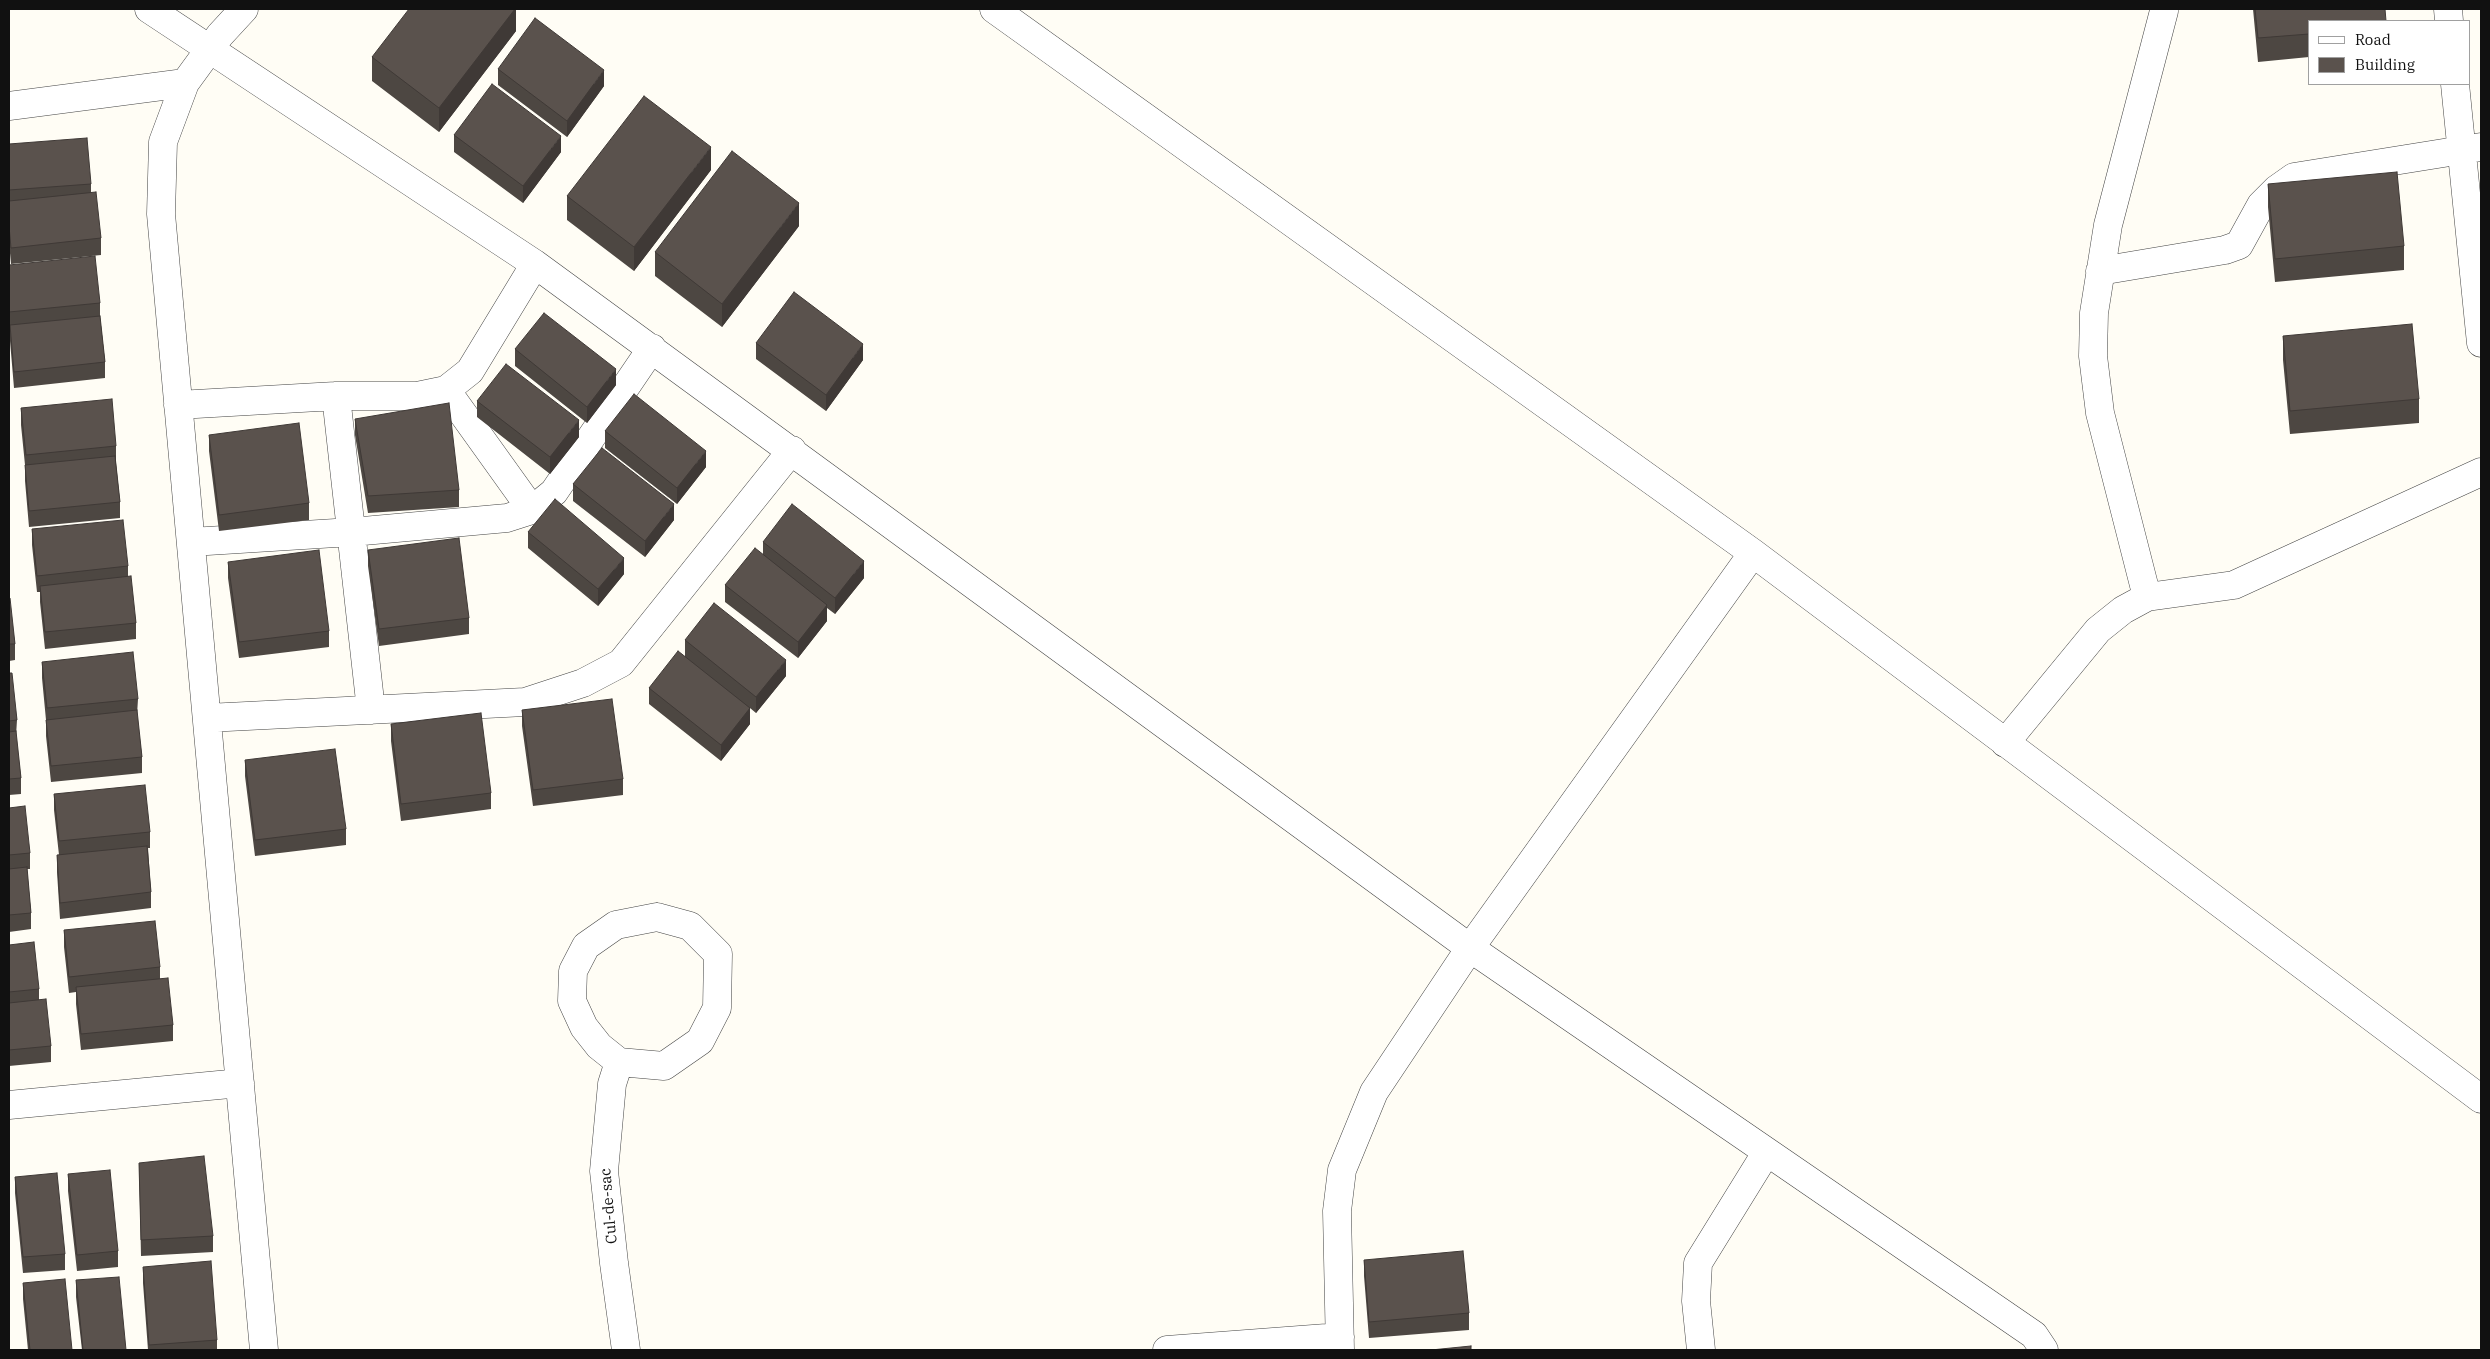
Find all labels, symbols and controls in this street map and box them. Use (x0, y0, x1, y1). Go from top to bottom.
legend (2308, 20, 2470, 85)
text: Road (2355, 30, 2391, 49)
text: Building (2355, 55, 2415, 74)
street label: Cul-de-sac (597, 1167, 621, 1245)

